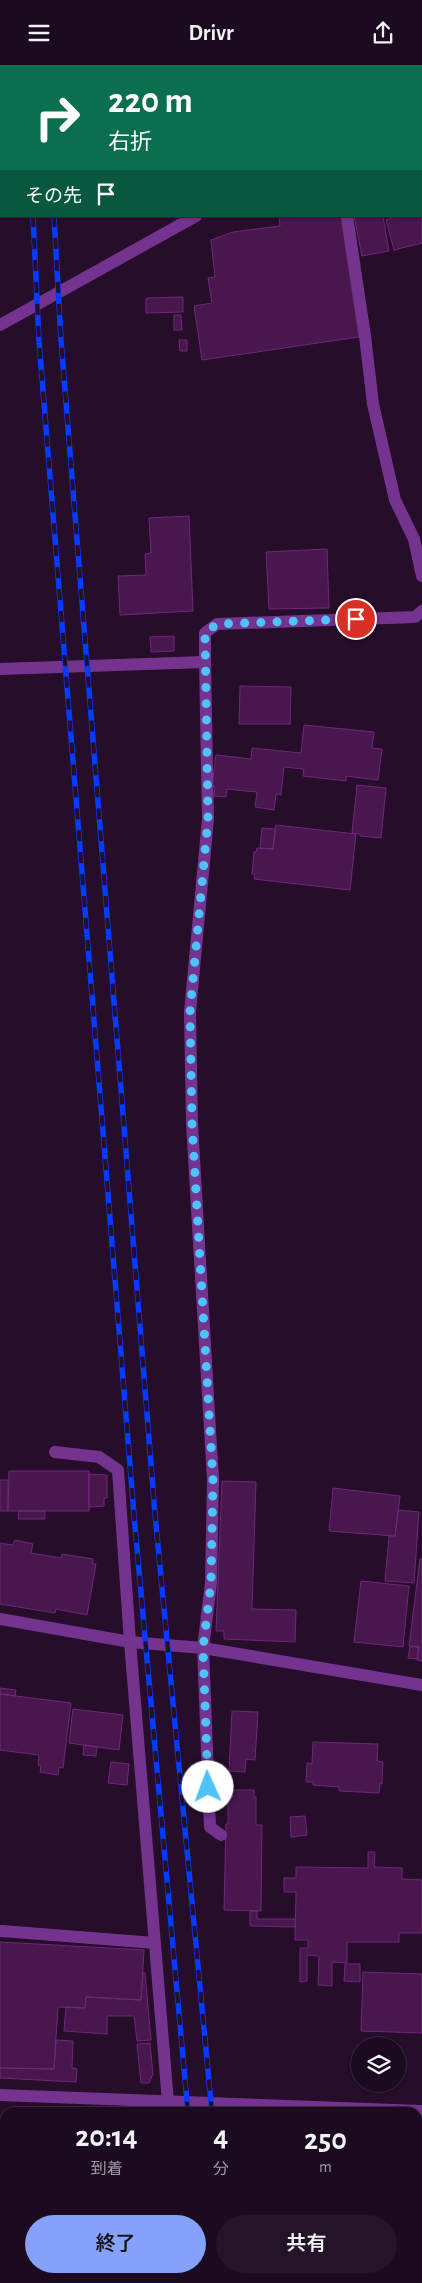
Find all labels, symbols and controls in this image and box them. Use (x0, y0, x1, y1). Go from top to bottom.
icon: menu (25, 19, 53, 47)
icon: share (369, 19, 397, 47)
text: Drivr (188, 22, 234, 44)
text: 220 m (108, 84, 193, 119)
icon: right (25, 85, 90, 150)
text: 右折 (108, 131, 152, 153)
icon: arrive (92, 180, 120, 208)
text: その先 (25, 187, 82, 206)
pin (335, 598, 377, 640)
icon: arrive (342, 605, 370, 633)
position arrow (181, 1760, 233, 1812)
map controls (351, 2037, 406, 2092)
button: layers (351, 2037, 406, 2092)
text: 20:14 (75, 2122, 138, 2152)
text: 4 (213, 2122, 228, 2152)
text: 250 (304, 2125, 347, 2155)
text: m (319, 2159, 332, 2175)
text: 到着 (90, 2161, 122, 2177)
text: 分 (213, 2161, 229, 2177)
button: 終了 (25, 2215, 206, 2273)
button: 共有 (216, 2215, 397, 2273)

